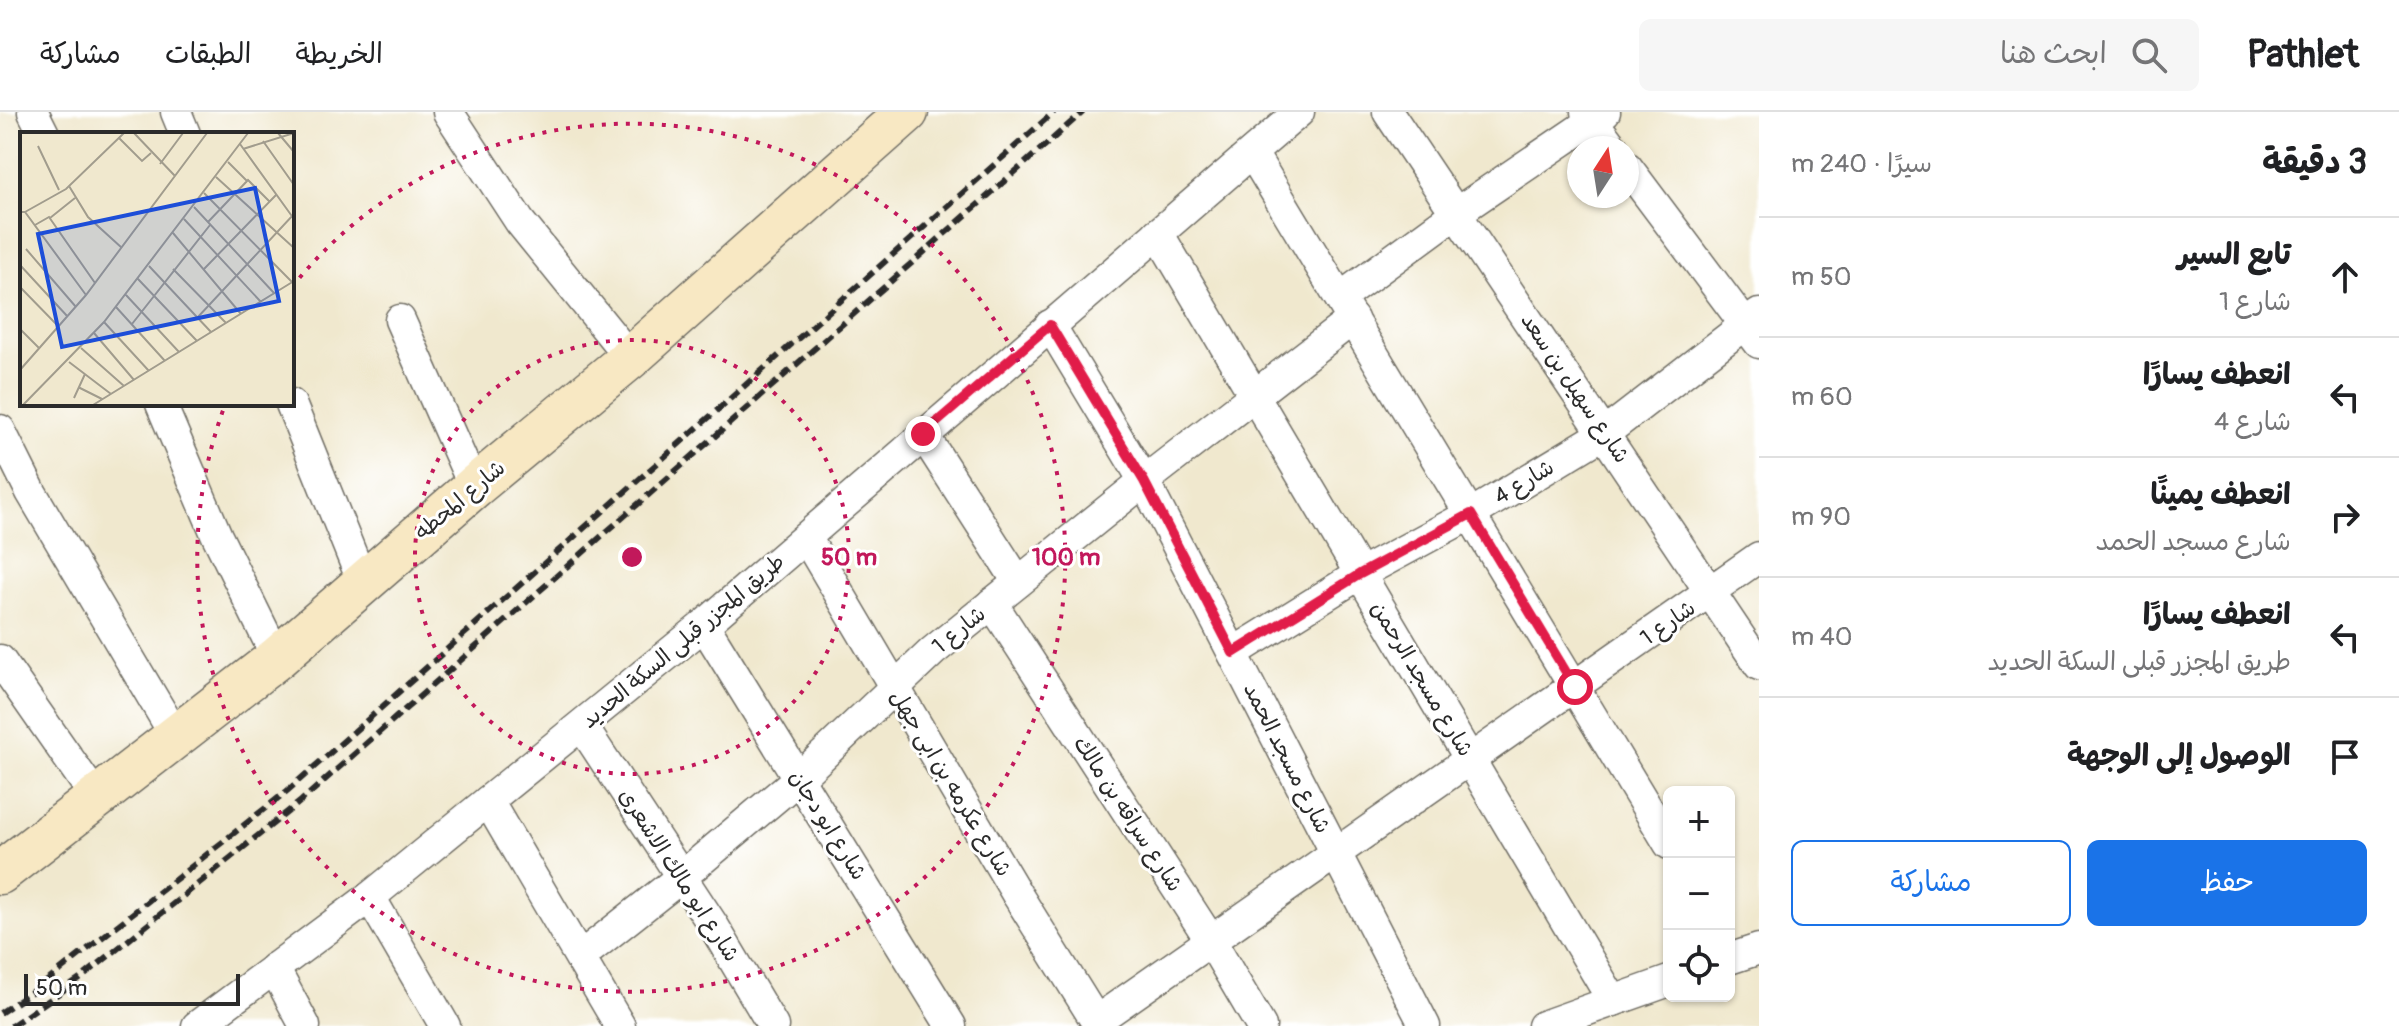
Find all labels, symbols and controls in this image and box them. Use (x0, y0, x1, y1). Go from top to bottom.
search box (1639, 19, 2199, 91)
text: Pathlet (2247, 31, 2359, 79)
icon: search (2127, 33, 2171, 77)
text: ابحث هنا (2000, 35, 2107, 72)
text: مشاركة (40, 37, 121, 72)
text: الطبقات (165, 37, 251, 72)
text: الخريطة (295, 37, 383, 72)
inset map (20, 132, 294, 406)
north arrow (1567, 136, 1639, 208)
text: 3 دقيقة (2262, 141, 2367, 184)
text: سيرًا · 240 m (1791, 148, 1932, 180)
text: تابع السير (2178, 236, 2291, 273)
icon: ahead (2323, 255, 2367, 299)
text: 50 m (1791, 261, 1852, 293)
text: شارع 1 (2219, 286, 2291, 318)
street label: شارع سهيل بن سعد (1513, 307, 1636, 469)
text: انعطف يسارًا (2143, 356, 2291, 393)
icon: left (2323, 375, 2367, 419)
text: 60 m (1791, 381, 1853, 413)
text: شارع 4 (2214, 406, 2291, 438)
route end (905, 416, 941, 452)
street label: شارع 4 (1489, 453, 1560, 512)
street label: شارع المحطه (409, 454, 512, 547)
text: انعطف يمينًا (2151, 476, 2291, 513)
icon: right (2323, 495, 2367, 539)
text: 90 m (1791, 501, 1851, 533)
text: شارع مسجد الحمد (2096, 526, 2291, 558)
centre of rings (618, 543, 646, 571)
text: 50 m (821, 543, 877, 572)
text: 100 m (1032, 543, 1100, 572)
street label: طريق المجزر قبلى السكة الحديد (576, 548, 790, 734)
street label: شارع 1 (1635, 594, 1702, 653)
street label: شارع مسجد الرحمن (1364, 596, 1479, 762)
text: انعطف يسارًا (2143, 596, 2291, 633)
street label: شارع 1 (926, 600, 992, 661)
icon: left (2323, 615, 2367, 659)
text: 40 m (1791, 621, 1853, 653)
text: طريق المجزر قبلى السكة الحديد (1987, 646, 2291, 678)
route start (1557, 669, 1593, 705)
street label: شارع مسجد الحمد (1236, 678, 1337, 838)
street label: شارع عكرمه بن ابى جهل (883, 684, 1018, 882)
street label: شارع سراقه بن مالك (1066, 731, 1189, 898)
icon: arrive (2323, 735, 2367, 779)
text: الوصول إلى الوجهة (2067, 737, 2291, 774)
street label: شارع ابو دجان (782, 765, 873, 886)
street label: شارع ابو مالك الاشعرى (612, 783, 746, 968)
map controls (1663, 786, 1735, 1002)
button: + (1663, 786, 1735, 858)
button: مشاركة (1791, 840, 2071, 926)
button: حفظ (2087, 840, 2367, 926)
button: − (1663, 858, 1735, 930)
button: locate (1663, 930, 1735, 1002)
scale bar (24, 970, 240, 1006)
text: 50 m (36, 974, 87, 1002)

